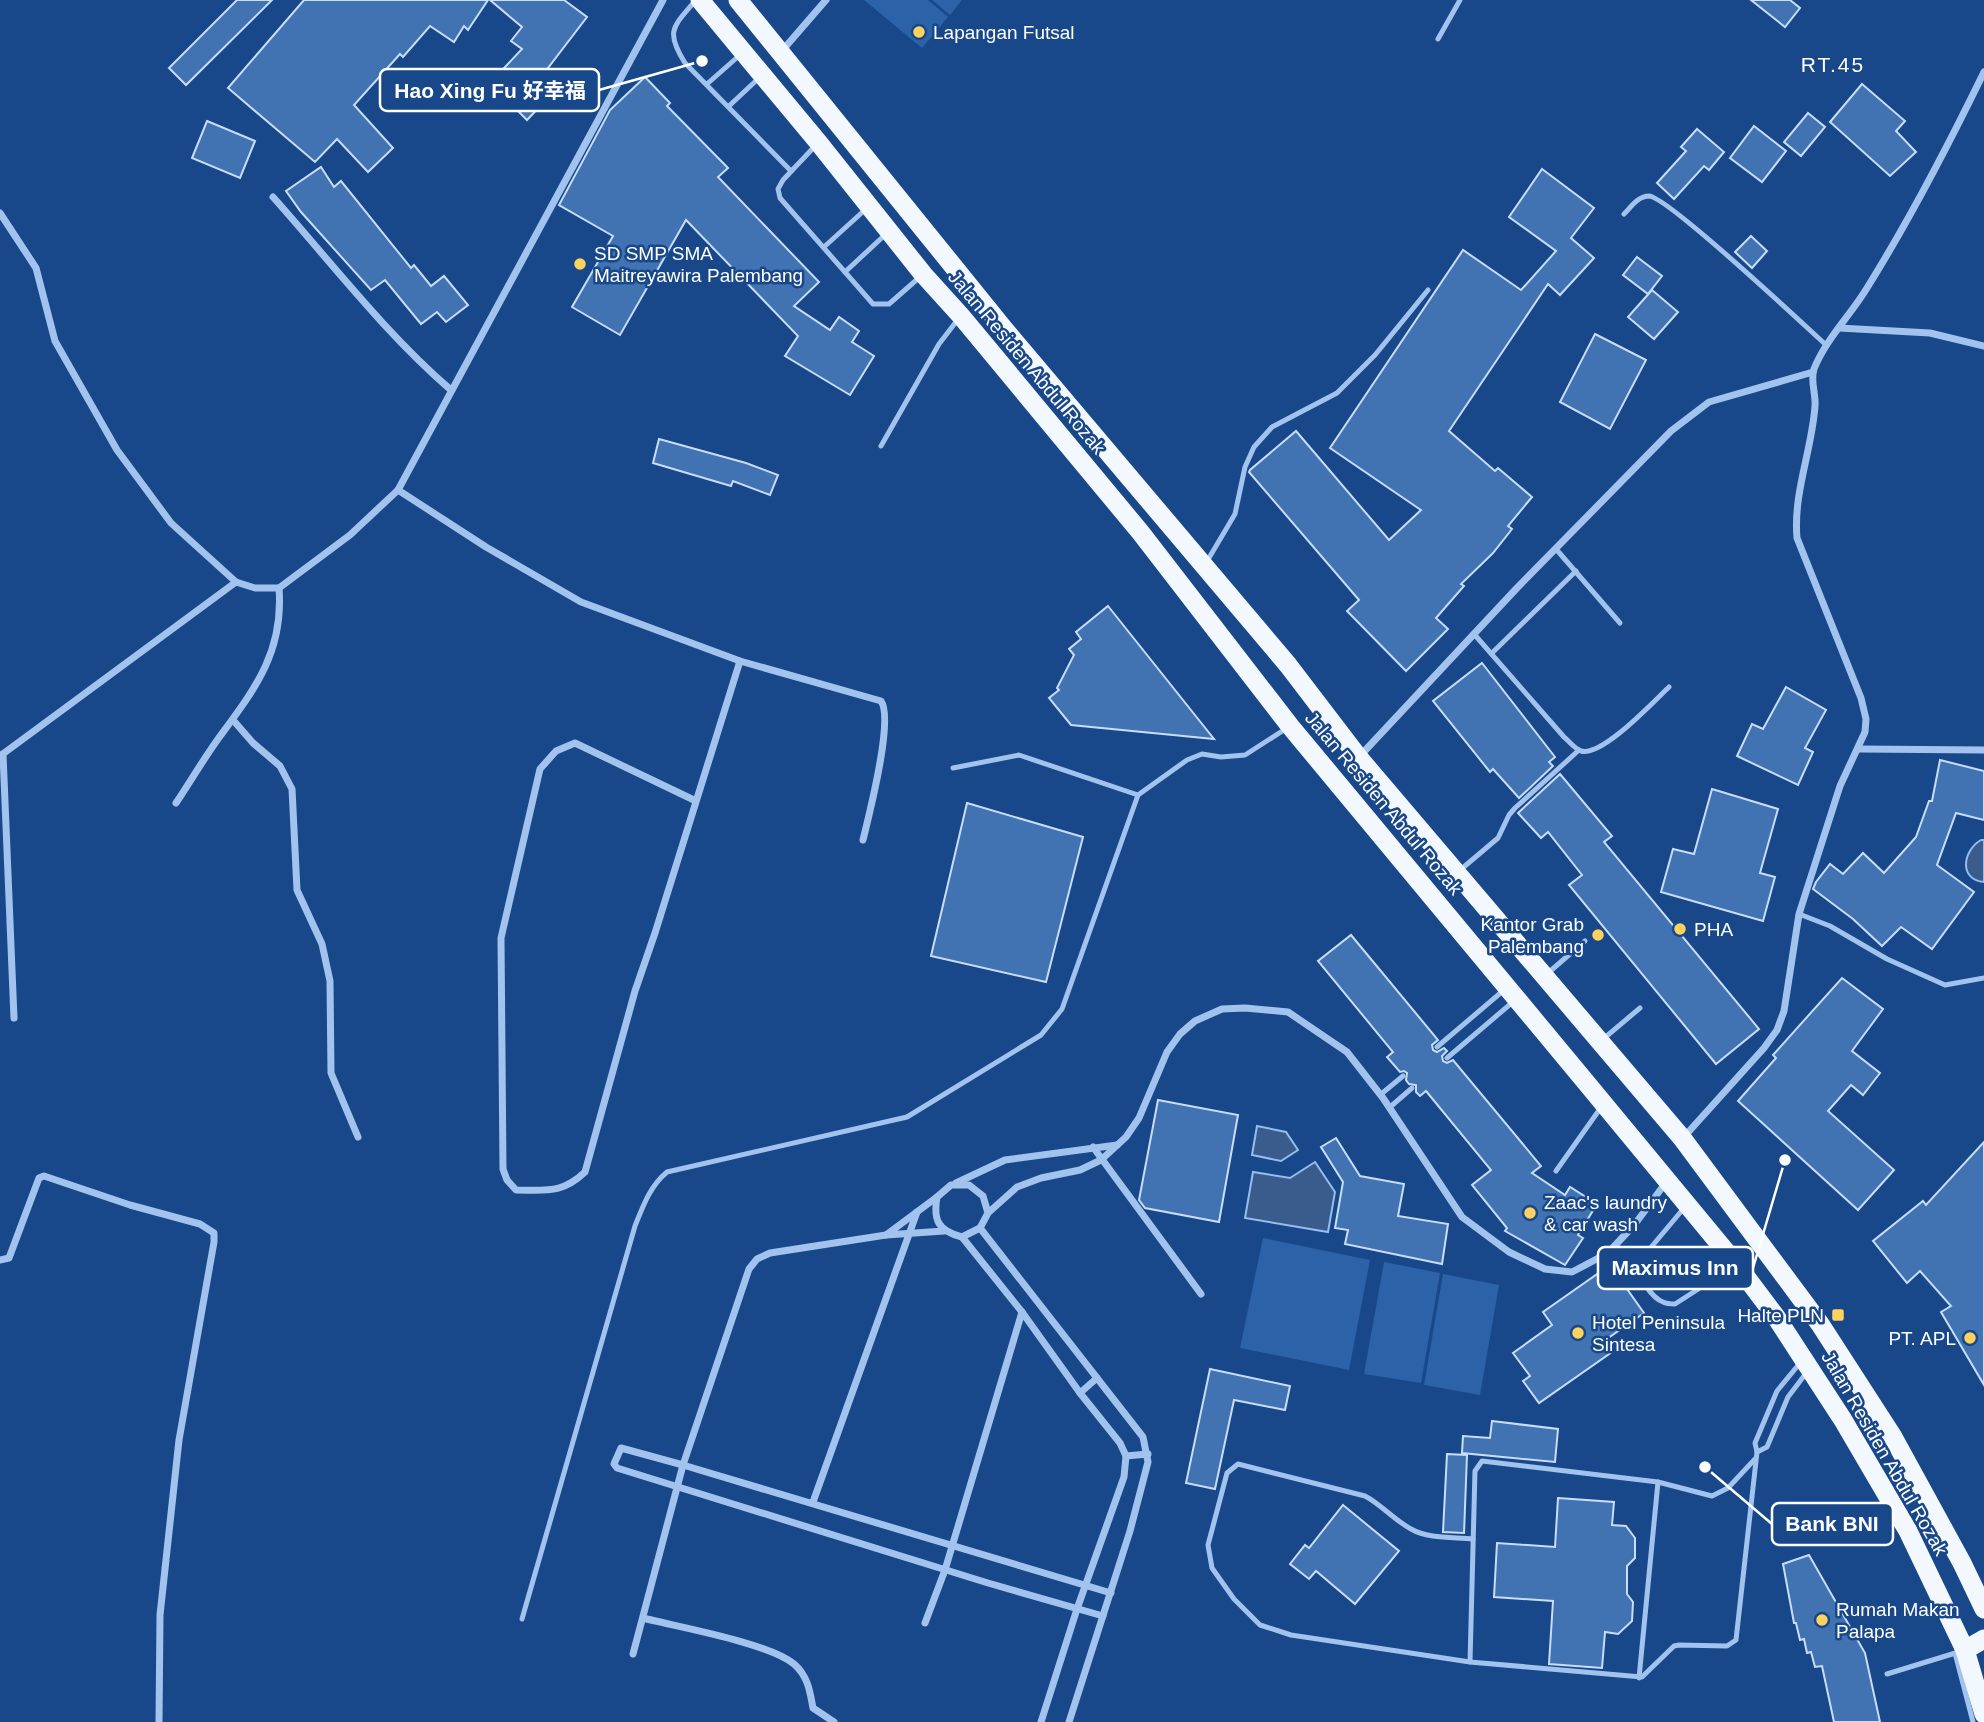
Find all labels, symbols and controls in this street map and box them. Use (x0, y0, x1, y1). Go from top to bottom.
place label: Lapangan Futsal (933, 22, 1075, 43)
marker: Lapangan Futsal (911, 24, 927, 40)
district label: RT.45 (1801, 53, 1865, 76)
callout: Hao Xing Fu 好幸福 (380, 69, 599, 111)
text: Hao Xing Fu 好幸福 (394, 79, 586, 102)
place label: SD SMP SMA Maitreyawira Palembang (594, 243, 803, 286)
marker: SD SMP SMA Maitreyawira Palembang (572, 256, 588, 272)
street label: Jalan Residen Abdul Rozak (944, 267, 1110, 458)
street label: Jalan Residen Abdul Rozak (1301, 708, 1467, 899)
place label: Kantor Grab Palembang (1481, 914, 1584, 957)
place label: PHA (1694, 919, 1733, 940)
marker: PHA (1672, 921, 1688, 937)
marker: Kantor Grab Palembang (1590, 927, 1606, 943)
place label: Zaac's laundry & car wash (1544, 1192, 1667, 1235)
marker: Zaac's laundry & car wash (1522, 1205, 1538, 1221)
callout: Maximus Inn (1598, 1247, 1753, 1289)
text: Maximus Inn (1611, 1256, 1739, 1279)
place label: Halte PLN (1737, 1305, 1824, 1326)
marker: Halte PLN (1830, 1307, 1846, 1323)
place label: Hotel Peninsula Sintesa (1592, 1312, 1726, 1355)
marker: Hotel Peninsula Sintesa (1570, 1325, 1586, 1341)
place label: PT. APL (1888, 1328, 1956, 1349)
marker: PT. APL (1962, 1330, 1978, 1346)
street label: Jalan Residen Abdul Rozak (1817, 1347, 1952, 1560)
callout: Bank BNI (1772, 1503, 1893, 1545)
text: Bank BNI (1785, 1512, 1879, 1535)
place label: Rumah Makan Palapa (1836, 1599, 1960, 1642)
marker: Rumah Makan Palapa (1814, 1612, 1830, 1628)

